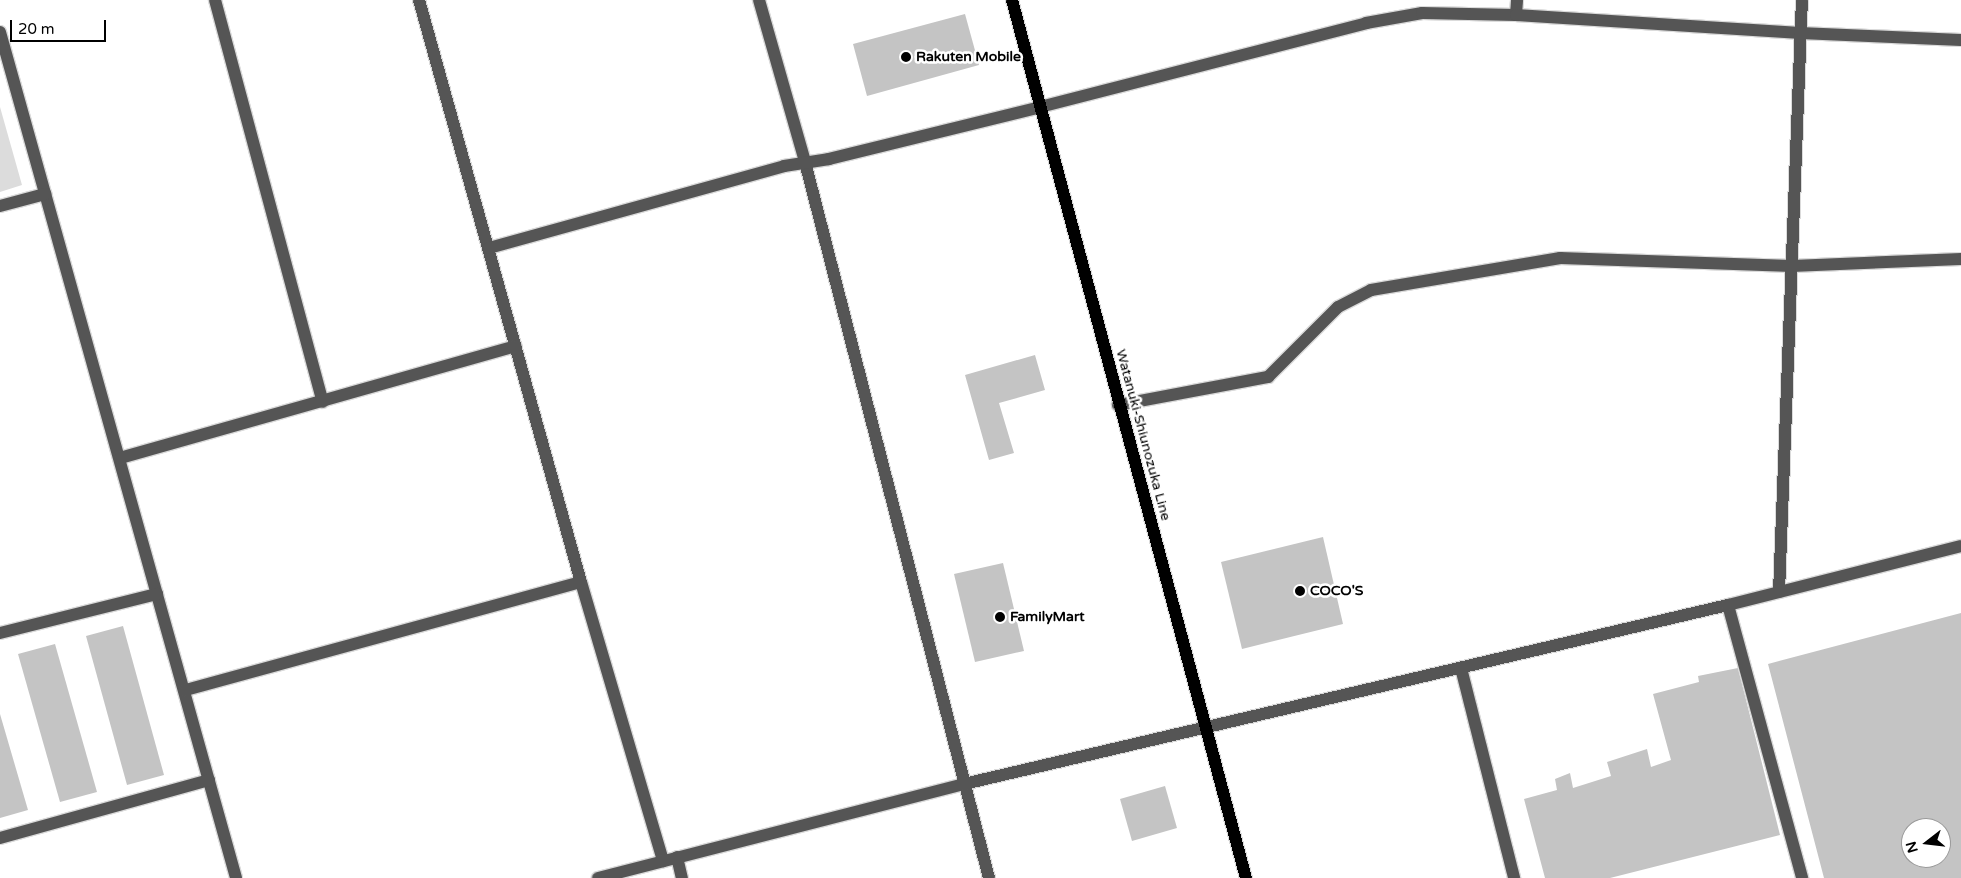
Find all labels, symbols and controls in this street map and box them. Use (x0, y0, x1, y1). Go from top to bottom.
scale bar (12, 10, 109, 42)
text: 20 m (18, 20, 55, 38)
place label: Rakuten Mobile (916, 49, 1021, 65)
marker: Rakuten Mobile (900, 51, 912, 63)
street label: Watanuki-Shiunozuka Line (1112, 348, 1174, 522)
place label: COCO'S (1310, 583, 1363, 599)
marker: COCO'S (1294, 585, 1306, 597)
place label: FamilyMart (1010, 609, 1085, 625)
marker: FamilyMart (994, 611, 1006, 623)
north arrow (1901, 818, 1951, 868)
text: N (1902, 839, 1922, 855)

